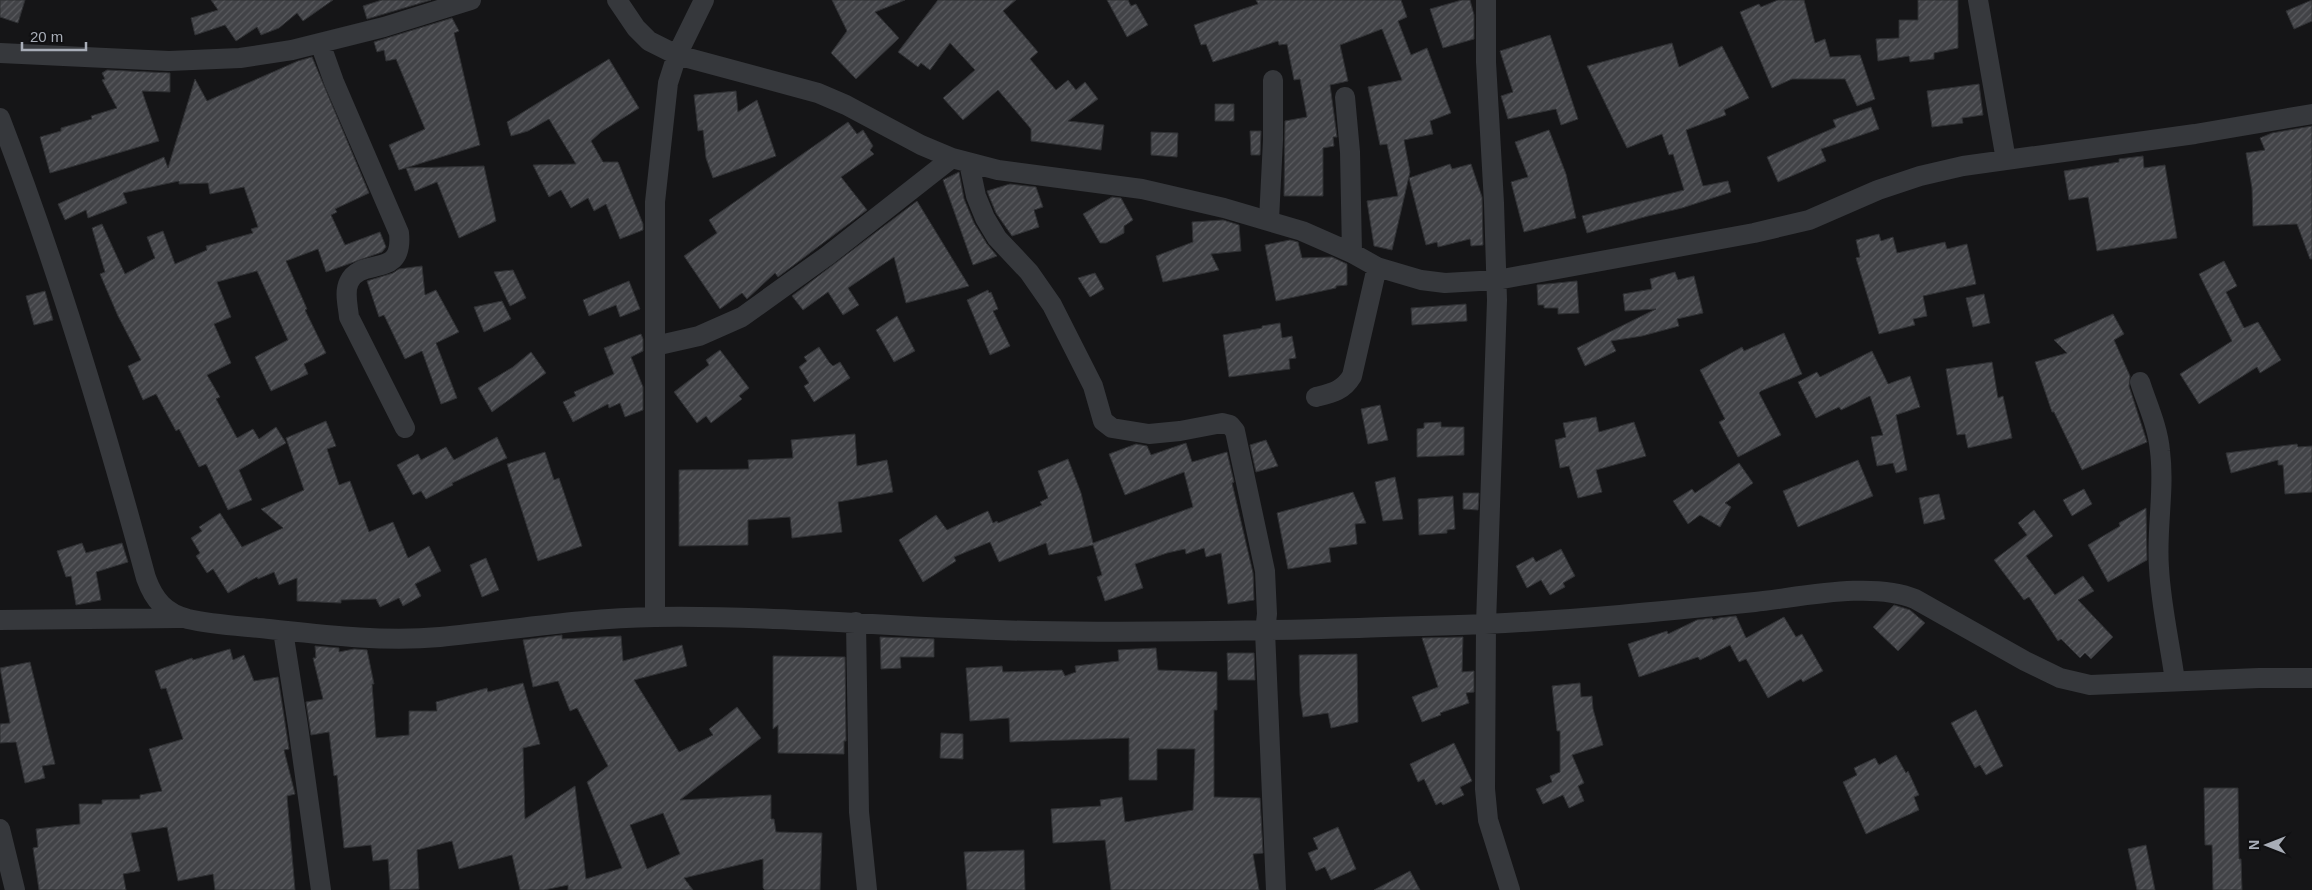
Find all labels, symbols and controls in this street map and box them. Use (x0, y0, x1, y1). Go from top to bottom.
scale bar (22, 20, 86, 52)
text: 20 m (30, 28, 63, 45)
north arrow (2242, 820, 2292, 870)
text: N (2246, 840, 2262, 850)

